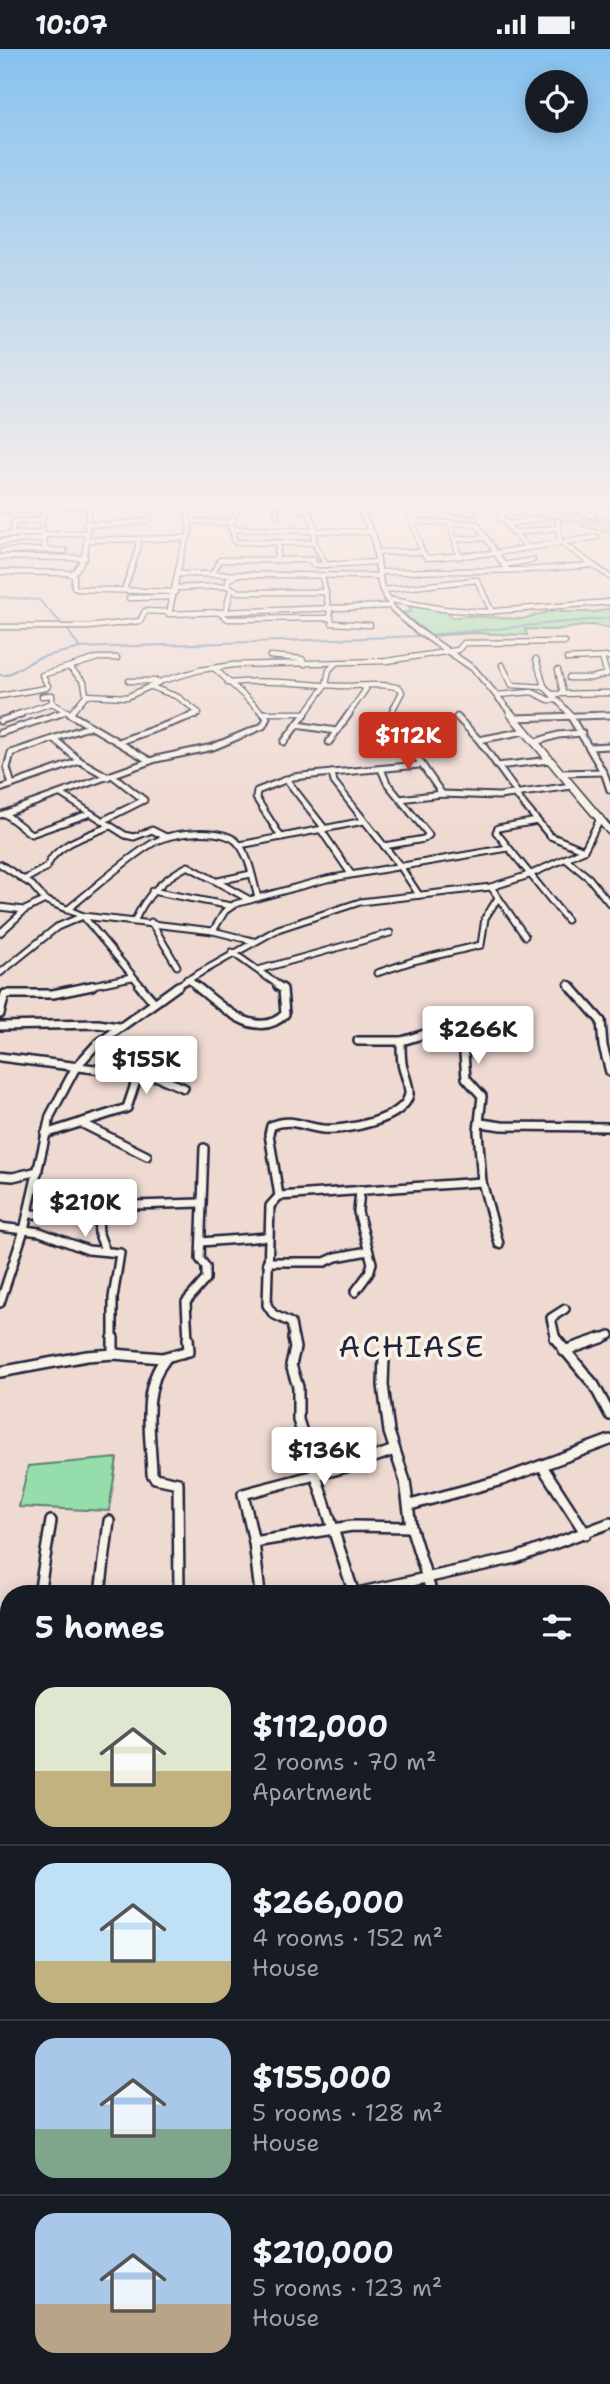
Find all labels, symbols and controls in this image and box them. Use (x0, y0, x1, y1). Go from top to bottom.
text: 10:07 (35, 7, 108, 42)
map controls (525, 70, 588, 133)
button: locate (525, 70, 588, 133)
pin: $112K (359, 713, 457, 772)
text: $112K (375, 720, 441, 750)
pin: $266K (429, 1007, 527, 1066)
text: $266K (438, 1014, 518, 1044)
pin: $155K (97, 1037, 195, 1096)
text: $155K (111, 1044, 181, 1074)
pin: $210K (36, 1179, 134, 1239)
text: $210K (49, 1187, 121, 1217)
district label: ACHIASE (338, 1326, 486, 1367)
pin: $136K (275, 1427, 373, 1487)
text: $136K (288, 1435, 360, 1465)
text: 5 homes (35, 1607, 165, 1648)
icon: filters (538, 1608, 576, 1646)
text: $112,000 (252, 1706, 388, 1747)
icon: home (91, 1715, 175, 1799)
text: 2 rooms · 70 m² (252, 1747, 437, 1777)
text: Apartment (252, 1777, 372, 1807)
text: $266,000 (252, 1882, 404, 1923)
icon: home (91, 1891, 175, 1975)
text: 4 rooms · 152 m² (252, 1923, 443, 1953)
text: House (252, 1953, 320, 1983)
text: $155,000 (252, 2057, 392, 2098)
icon: home (91, 2066, 175, 2150)
text: 5 rooms · 128 m² (252, 2098, 443, 2128)
text: House (252, 2128, 320, 2158)
text: $210,000 (252, 2232, 394, 2273)
icon: home (91, 2241, 175, 2325)
text: 5 rooms · 123 m² (252, 2273, 442, 2303)
text: House (252, 2303, 320, 2333)

